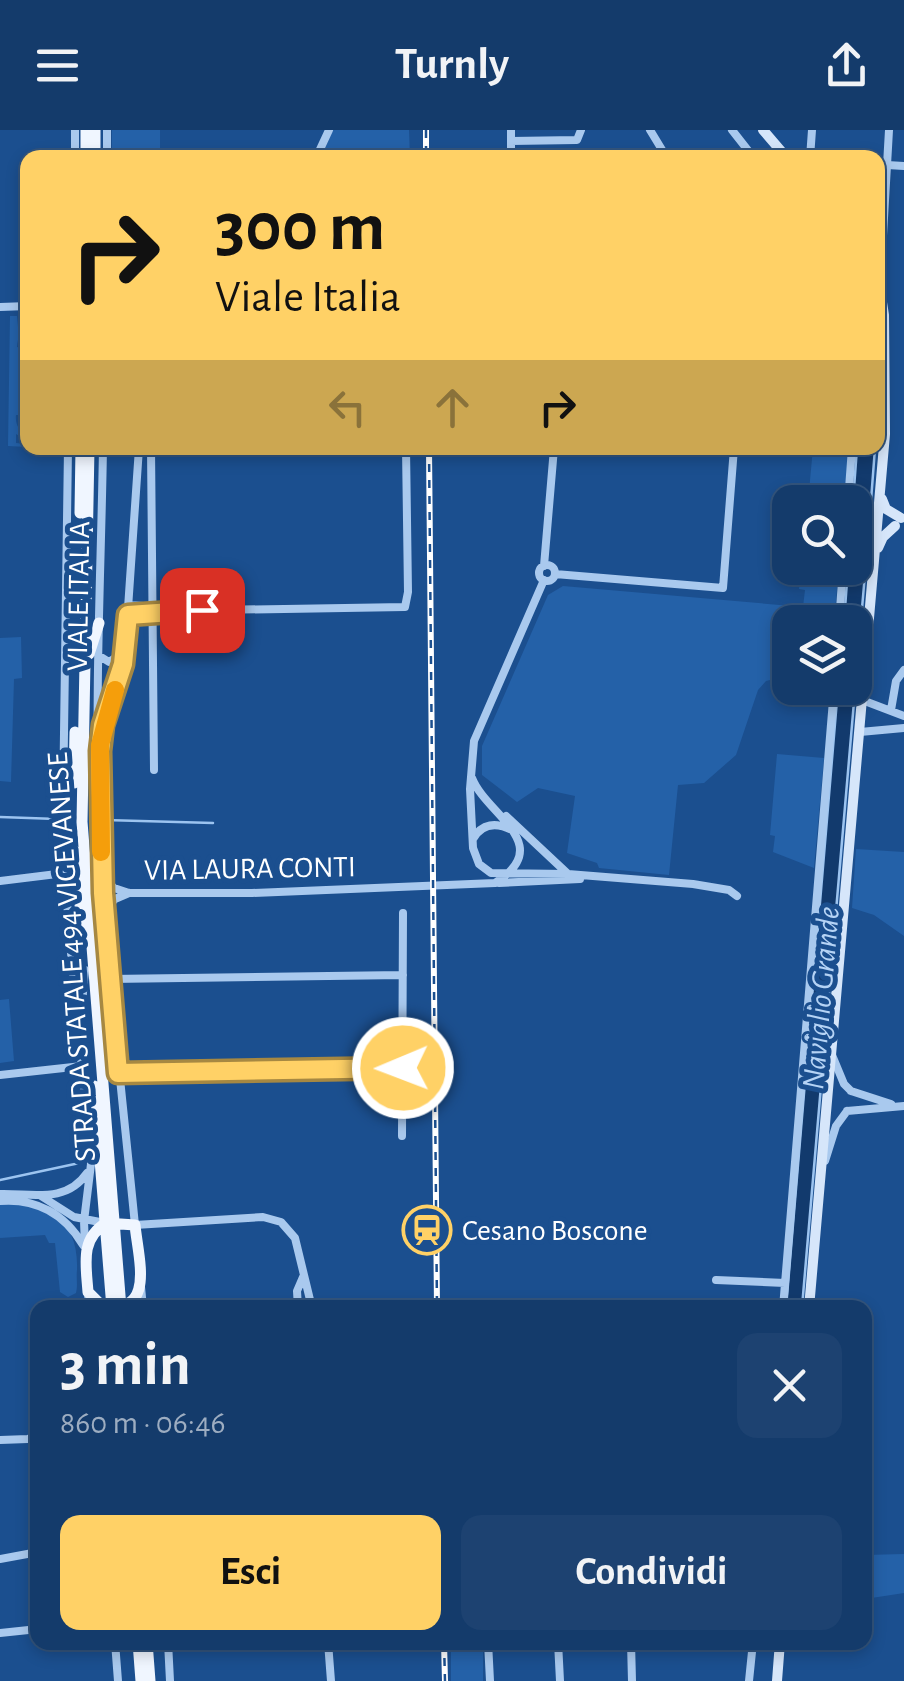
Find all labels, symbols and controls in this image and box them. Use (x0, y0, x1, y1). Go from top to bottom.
icon: menu (30, 38, 85, 93)
icon: share (819, 38, 874, 93)
text: Turnly (395, 42, 509, 87)
icon: right (50, 190, 180, 320)
text: 300 m (215, 193, 385, 263)
text: Viale Italia (215, 275, 401, 320)
icon: left (320, 380, 375, 435)
icon: ahead (425, 380, 480, 435)
icon: right (530, 380, 585, 435)
map controls (772, 485, 872, 705)
button: search (772, 485, 872, 585)
street label: VIALE ITALIA (63, 521, 95, 671)
pin (160, 568, 245, 653)
icon: arrive (175, 583, 230, 638)
button: layers (772, 605, 872, 705)
street label: STRADA STATALE 494 VIGEVANESE (43, 751, 101, 1163)
street label: VIA LAURA CONTI (144, 852, 356, 886)
water label: Naviglio Grande (797, 905, 845, 1091)
position arrow (351, 1016, 455, 1120)
station icon: Cesano Boscone (401, 1204, 453, 1256)
place label: Cesano Boscone (462, 1216, 648, 1246)
button: close (737, 1333, 842, 1438)
text: 3 min (60, 1336, 191, 1396)
text: 860 m · 06:46 (60, 1407, 226, 1439)
button: Esci (60, 1515, 441, 1630)
button: Condividi (461, 1515, 842, 1630)

